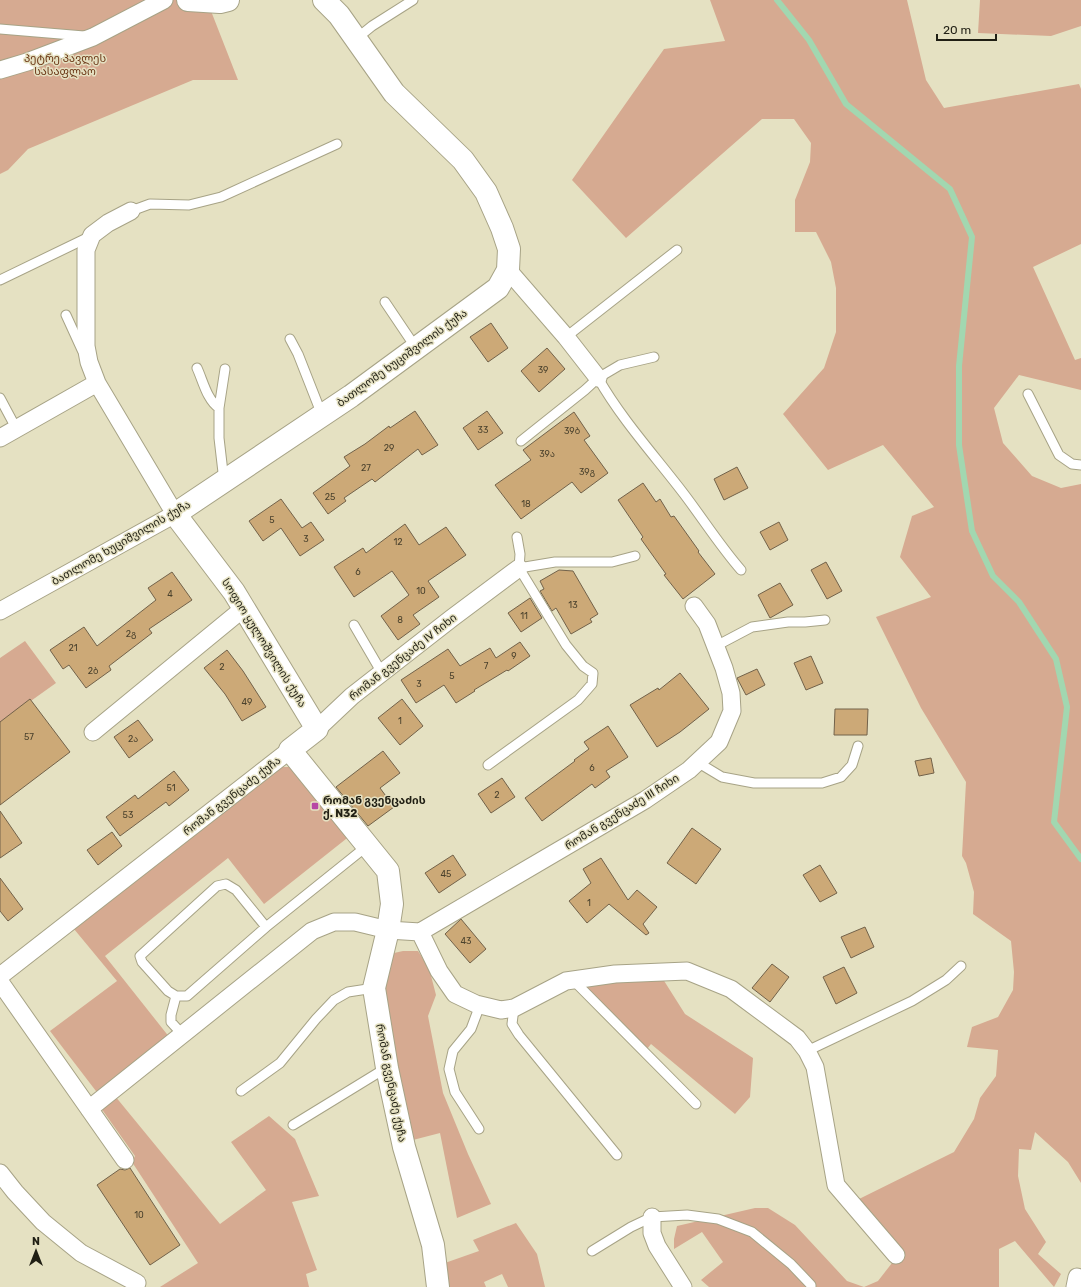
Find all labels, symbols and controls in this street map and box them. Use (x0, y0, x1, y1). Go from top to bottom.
scale bar (937, 16, 996, 42)
text: 20 m (943, 23, 971, 37)
park label: პეტრე პავლეს სასაფლაო (24, 52, 106, 78)
street label: ბათლომე ხუციშვილის ქუჩა (334, 306, 470, 410)
house number: 39 (538, 365, 548, 375)
house number: 33 (478, 425, 488, 435)
house number: 39ბ (564, 426, 580, 436)
house number: 29 (384, 443, 394, 453)
house number: 39ა (539, 449, 555, 459)
house number: 27 (361, 463, 371, 473)
house number: 39გ (579, 467, 595, 477)
house number: 25 (325, 492, 335, 502)
street label: ბათლომე ხუციშვილის ქუჩა (49, 498, 193, 588)
house number: 18 (521, 499, 531, 509)
house number: 5 (269, 515, 275, 525)
house number: 3 (303, 534, 309, 544)
house number: 12 (393, 537, 403, 547)
house number: 6 (355, 567, 361, 577)
street label: სოფიო ყულოშვილის ქუჩა (219, 576, 309, 710)
house number: 10 (416, 586, 426, 596)
house number: 4 (167, 589, 173, 599)
house number: 13 (568, 600, 578, 610)
street label: რომან გვენცაძე IV ჩიხი (347, 611, 459, 703)
house number: 11 (520, 611, 528, 621)
house number: 8 (397, 615, 403, 625)
house number: 2გ (126, 629, 136, 639)
house number: 21 (68, 643, 78, 653)
house number: 9 (511, 651, 517, 661)
house number: 7 (484, 661, 489, 671)
house number: 2 (219, 662, 225, 672)
house number: 2ბ (88, 666, 98, 676)
house number: 5 (449, 671, 455, 681)
house number: 3 (416, 679, 422, 689)
house number: 49 (242, 697, 252, 707)
house number: 1 (398, 716, 402, 726)
house number: 57 (24, 732, 34, 742)
house number: 2ა (128, 734, 138, 744)
street label: რომან გვენცაძე ქუჩა (181, 754, 283, 838)
house number: 6 (589, 763, 595, 773)
street label: რომან გვენცაძე III ჩიხი (563, 772, 681, 852)
house number: 51 (166, 783, 176, 793)
house number: 2 (494, 790, 500, 800)
place label: რომან გვენცაძის ქ. N32 (323, 794, 426, 820)
marker: რომან გვენცაძის ქ. N32 (310, 801, 320, 811)
house number: 53 (123, 810, 133, 820)
house number: 45 (441, 869, 451, 879)
house number: 1 (587, 898, 591, 908)
house number: 43 (461, 936, 472, 946)
street label: რომან გვენცაძე ქუჩა (373, 1023, 409, 1143)
house number: 10 (134, 1210, 144, 1220)
north arrow (16, 1231, 56, 1271)
text: N (32, 1235, 40, 1248)

